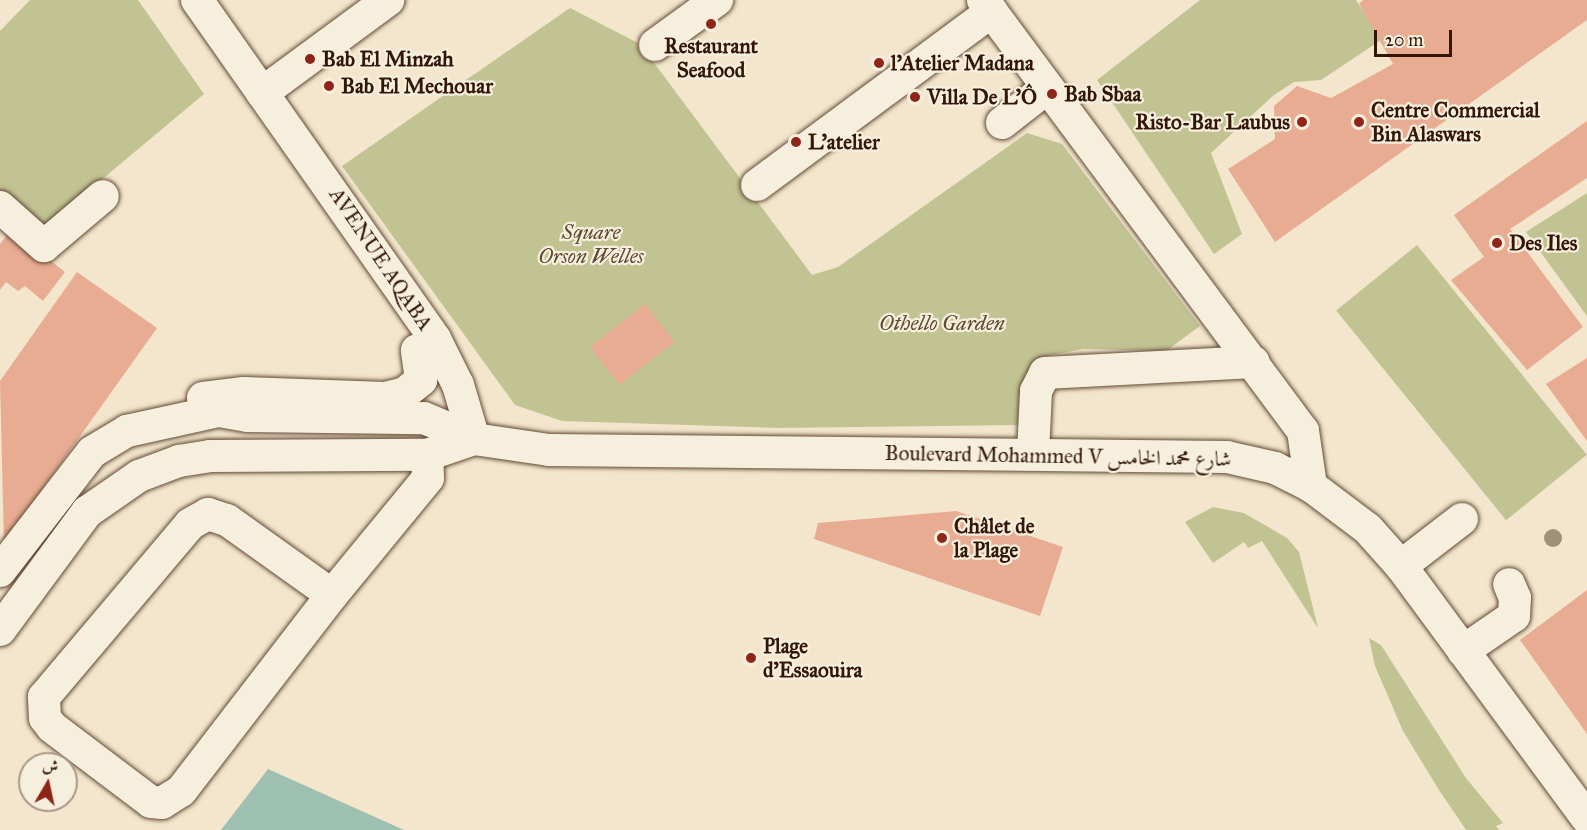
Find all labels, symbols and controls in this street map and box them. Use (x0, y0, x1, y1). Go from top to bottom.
marker: Restaurant Seafood (704, 17, 718, 31)
scale bar (1377, 18, 1455, 56)
text: 20 m (1385, 29, 1423, 51)
place label: Restaurant Seafood (664, 33, 758, 83)
place label: Bab El Minzah (322, 46, 454, 72)
place label: l’Atelier Madana (891, 50, 1034, 76)
marker: Bab El Minzah (303, 52, 317, 66)
marker: l’Atelier Madana (872, 56, 886, 70)
place label: Bab El Mechouar (341, 73, 493, 99)
marker: Bab El Mechouar (322, 79, 336, 93)
place label: Bab Sbaa (1064, 81, 1141, 107)
place label: Villa De L'Ô (927, 84, 1037, 110)
marker: Bab Sbaa (1045, 87, 1059, 101)
marker: Villa De L'Ô (908, 90, 922, 104)
place label: Centre Commercial Bin Alaswars (1371, 97, 1540, 147)
place label: Risto-Bar Laubus (1135, 109, 1290, 135)
marker: Risto-Bar Laubus (1295, 115, 1309, 129)
marker: Centre Commercial Bin Alaswars (1352, 115, 1366, 129)
place label: L'atelier (808, 129, 880, 155)
marker: L'atelier (789, 135, 803, 149)
street label: AVENUE AQABA (324, 183, 438, 335)
park label: Square Orson Welles (538, 219, 644, 269)
place label: Des Iles (1509, 230, 1578, 256)
marker: Des Iles (1490, 236, 1504, 250)
park label: Othello Garden (879, 310, 1005, 336)
street label: Boulevard Mohammed V شارع محمد الخامس (884, 440, 1232, 472)
place label: Châlet de la Plage (954, 513, 1034, 563)
marker: Châlet de la Plage (935, 531, 949, 545)
place label: Plage d'Essaouira (763, 633, 862, 683)
marker: Plage d'Essaouira (744, 651, 758, 665)
north arrow (18, 752, 78, 812)
text: ش (41, 755, 60, 776)

